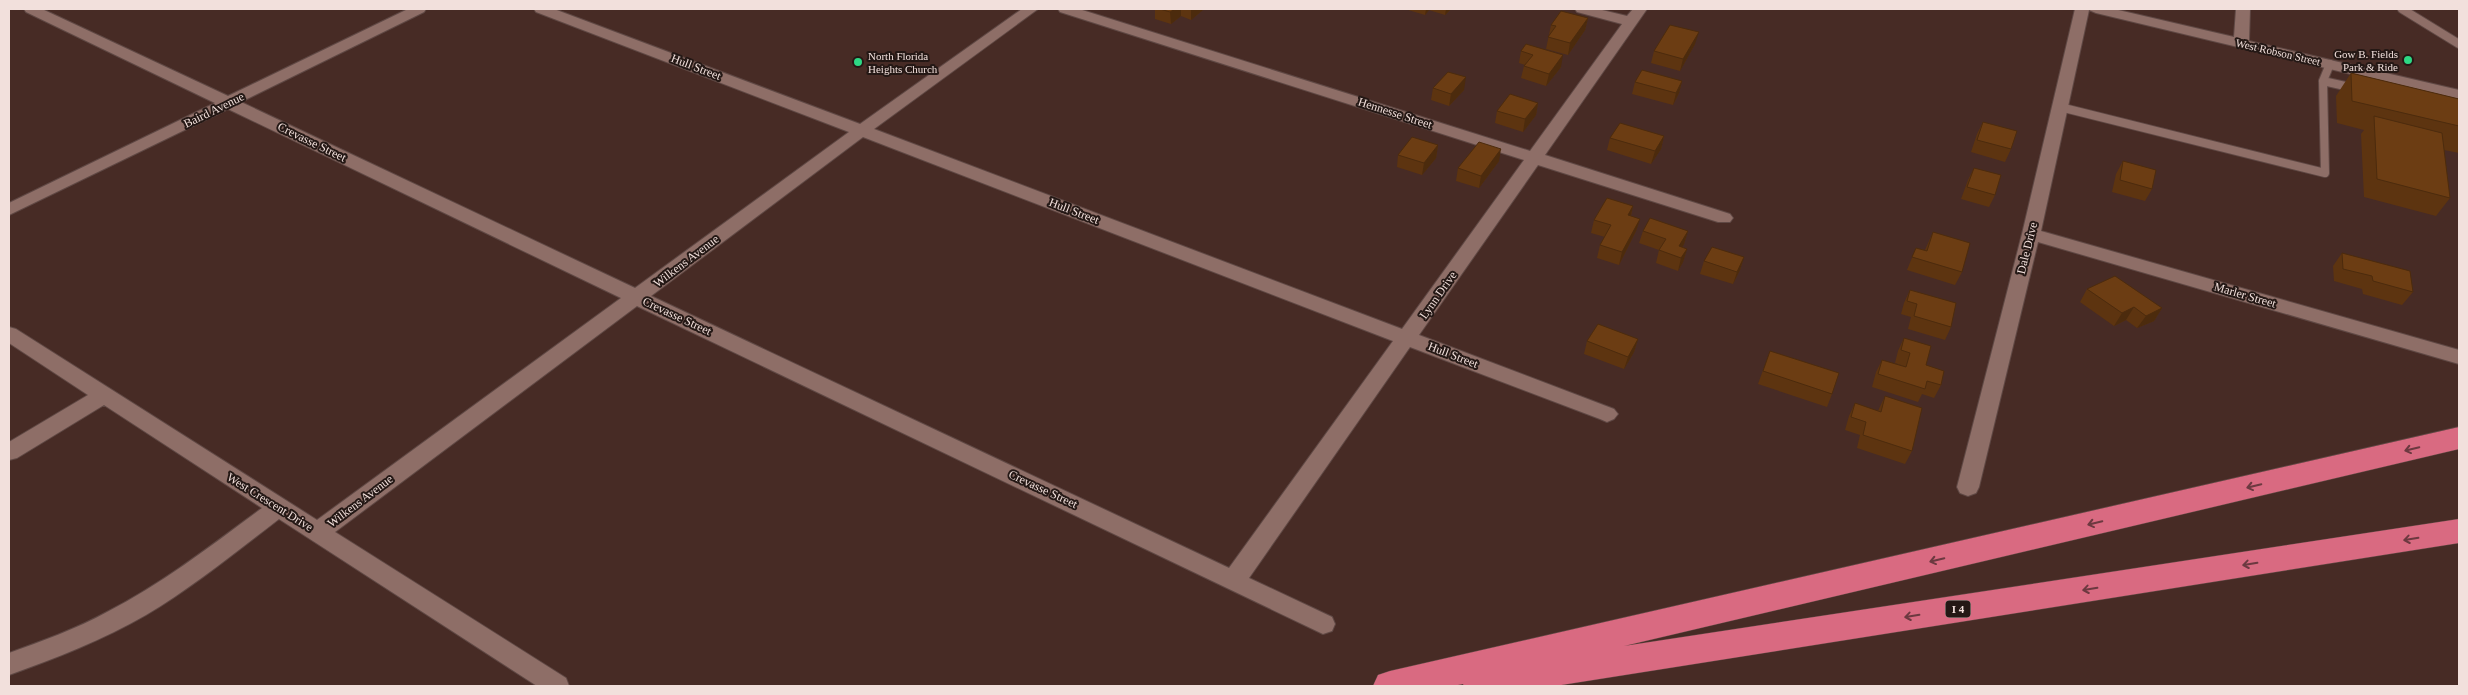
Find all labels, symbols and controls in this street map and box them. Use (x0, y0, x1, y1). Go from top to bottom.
street label: West Robson Street (2235, 36, 2321, 68)
place label: Gow B. Fields Park & Ride (2334, 48, 2398, 73)
place label: North Florida Heights Church (868, 50, 938, 75)
street label: Hull Street (669, 51, 724, 83)
marker: Gow B. Fields Park & Ride (2402, 54, 2414, 66)
marker: North Florida Heights Church (852, 56, 864, 68)
street label: Baird Avenue (182, 89, 246, 131)
street label: Hennesse Street (1356, 94, 1434, 132)
street label: Crevasse Street (276, 119, 349, 165)
street label: Hull Street (1047, 195, 1102, 227)
street label: Dale Drive (2014, 221, 2040, 275)
street label: Wilkens Avenue (651, 232, 721, 290)
street label: Lynn Drive (1416, 268, 1460, 322)
street label: Marler Street (2212, 280, 2278, 311)
street label: Crevasse Street (640, 294, 714, 338)
street label: Hull Street (1426, 339, 1481, 371)
one-way arrow (2404, 445, 2420, 454)
street label: Crevasse Street (1006, 467, 1080, 511)
street label: West Crescent Drive (224, 470, 316, 534)
street label: Wilkens Avenue (325, 472, 395, 530)
one-way arrow (2246, 482, 2262, 491)
one-way arrow (2088, 519, 2104, 528)
one-way arrow (2403, 534, 2419, 544)
one-way arrow (1930, 556, 1946, 565)
one-way arrow (2243, 559, 2259, 569)
one-way arrow (2082, 584, 2098, 594)
road number: I 4 (1946, 600, 1970, 618)
one-way arrow (1904, 611, 1920, 621)

